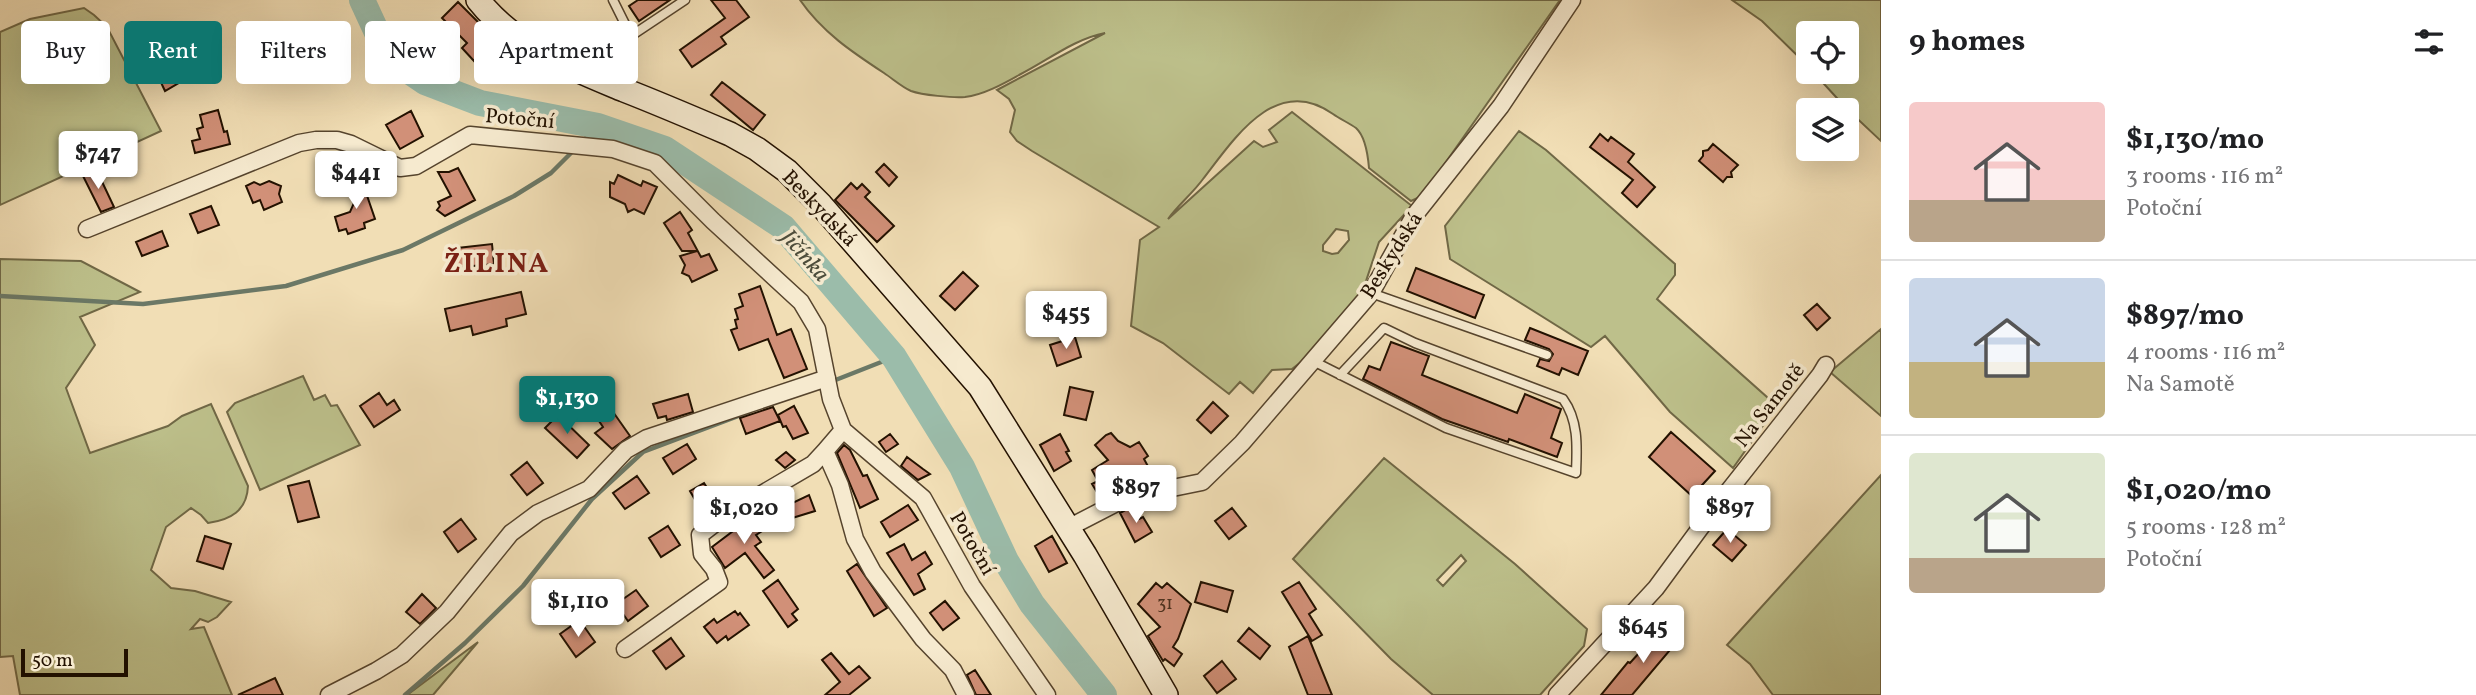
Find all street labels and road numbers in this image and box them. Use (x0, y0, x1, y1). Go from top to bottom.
street label: Potoční (484, 102, 556, 137)
street label: Beskydská (775, 164, 863, 254)
street label: Beskydská (1354, 207, 1430, 305)
street label: Na Samotě (1728, 358, 1812, 454)
street label: Potoční (942, 506, 1002, 582)

